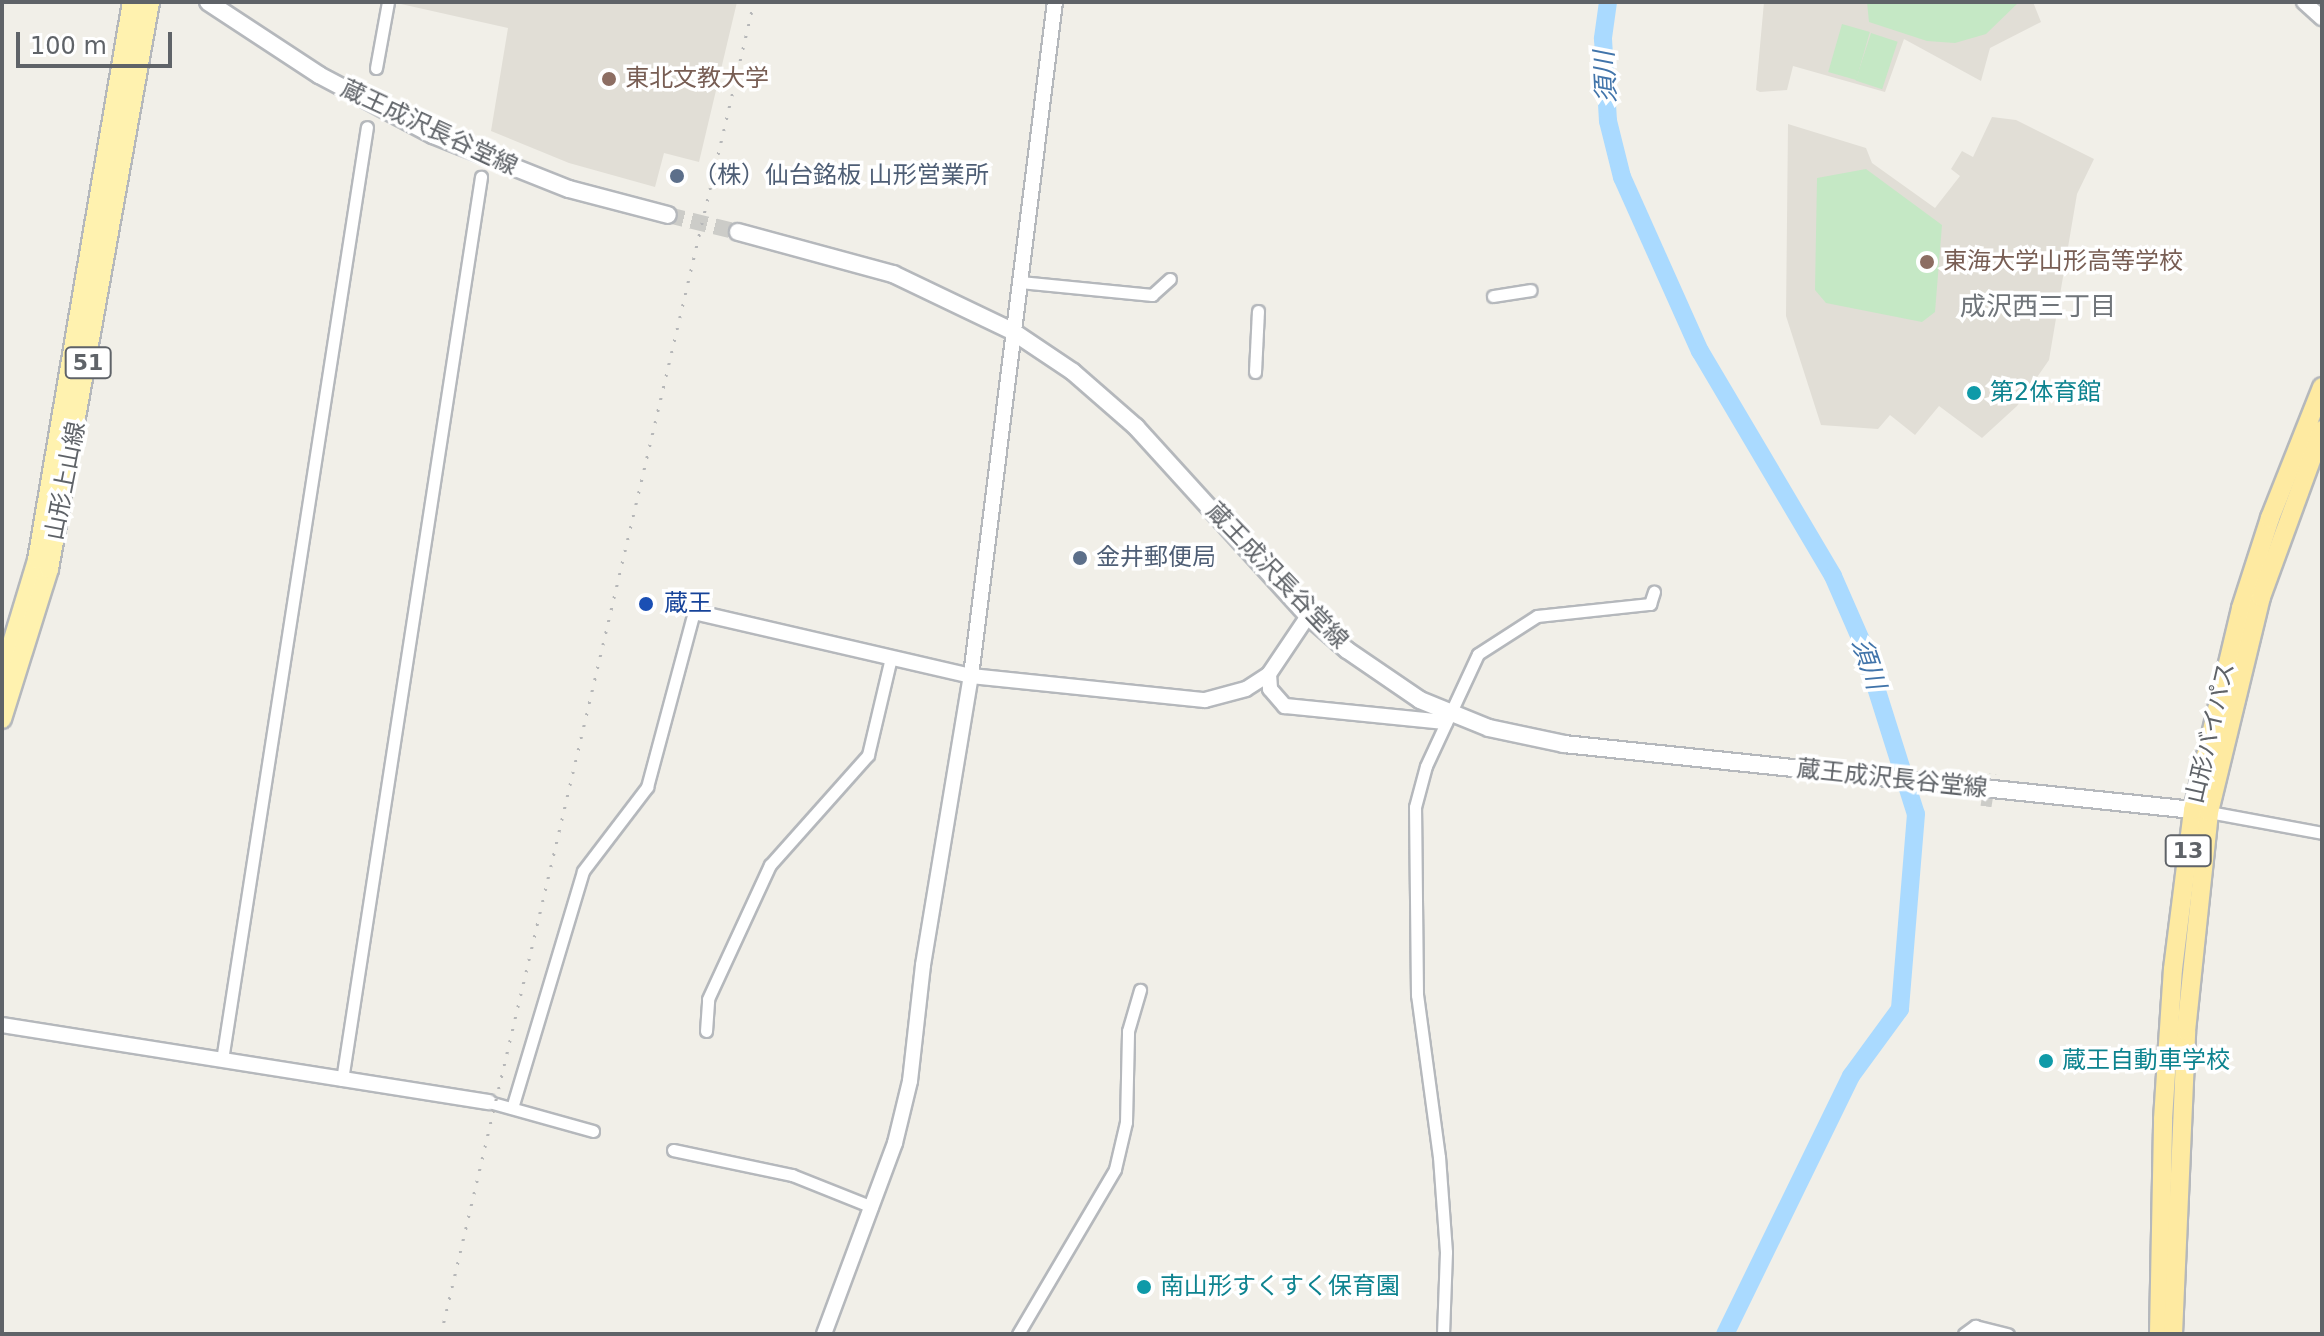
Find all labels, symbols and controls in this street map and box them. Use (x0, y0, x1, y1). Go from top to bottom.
scale bar (20, 16, 176, 66)
text: 100 m (30, 32, 107, 60)
water label: 須川 (1589, 50, 1623, 104)
place label: 東北文教大学 (625, 65, 769, 93)
marker: 東北文教大学 (600, 70, 618, 88)
street label: 蔵王成沢長谷堂線 (336, 74, 522, 182)
place label: （株）仙台銘板 山形営業所 (693, 162, 989, 190)
marker: （株）仙台銘板 山形営業所 (668, 167, 686, 185)
place label: 東海大学山形高等学校 (1943, 248, 2183, 276)
marker: 東海大学山形高等学校 (1918, 253, 1936, 271)
district label: 成沢西三丁目 (1960, 291, 2116, 323)
road number: 51 (64, 345, 112, 381)
place label: 第2体育館 (1990, 379, 2101, 407)
marker: 第2体育館 (1965, 384, 1983, 402)
street label: 山形上山線 (40, 419, 92, 543)
street label: 蔵王成沢長谷堂線 (1200, 497, 1354, 655)
place label: 金井郵便局 (1096, 544, 1216, 572)
marker: 金井郵便局 (1071, 549, 1089, 567)
place label: 蔵王 (664, 590, 712, 618)
marker: 蔵王 (635, 593, 657, 615)
water label: 須川 (1845, 634, 1891, 694)
street label: 山形バイパス (2181, 660, 2241, 806)
street label: 蔵王成沢長谷堂線 (1795, 755, 1989, 803)
road number: 13 (2164, 833, 2212, 869)
place label: 蔵王自動車学校 (2062, 1047, 2230, 1075)
marker: 蔵王自動車学校 (2037, 1052, 2055, 1070)
place label: 南山形すくすく保育園 (1160, 1273, 1400, 1301)
marker: 南山形すくすく保育園 (1135, 1278, 1153, 1296)

